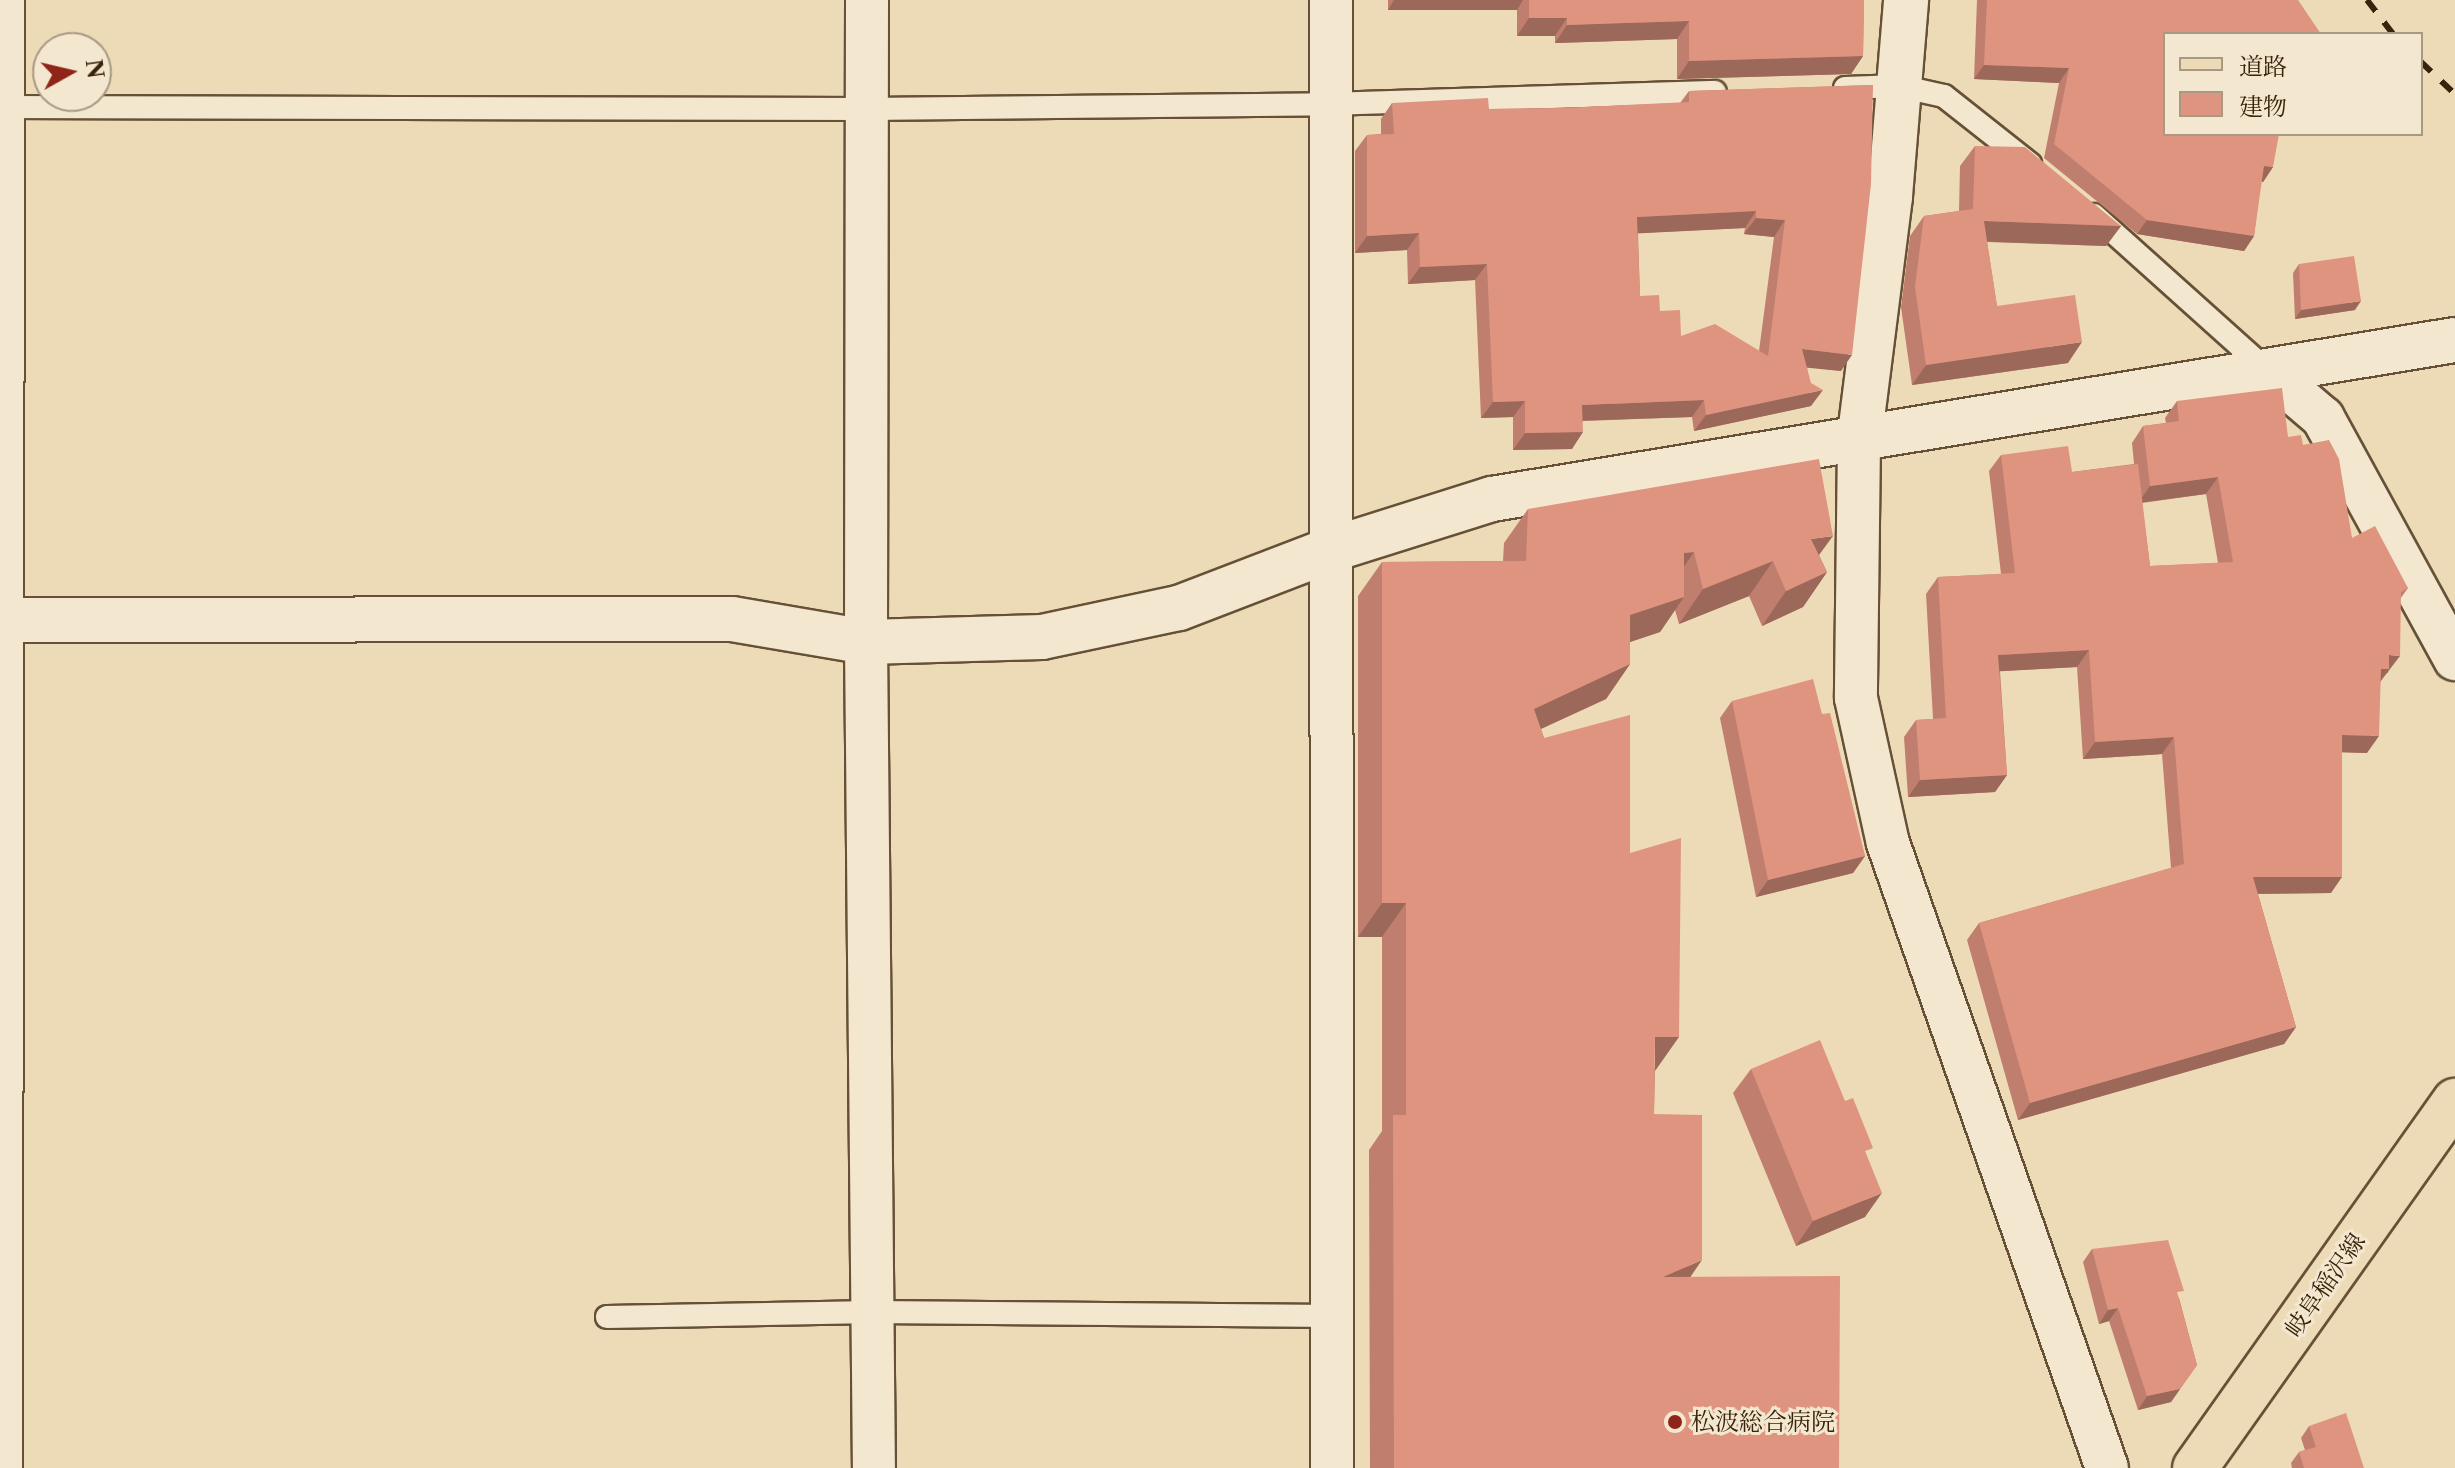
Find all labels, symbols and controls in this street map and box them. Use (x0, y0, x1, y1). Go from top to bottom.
north arrow (32, 32, 112, 112)
legend (2163, 32, 2423, 136)
text: 道路 (2239, 52, 2287, 81)
text: N (80, 58, 109, 80)
text: 建物 (2239, 92, 2287, 121)
street label: 岐阜稲沢線 (2279, 1228, 2371, 1342)
place label: 松波総合病院 (1691, 1408, 1835, 1436)
marker: 松波総合病院 (1666, 1413, 1684, 1431)

